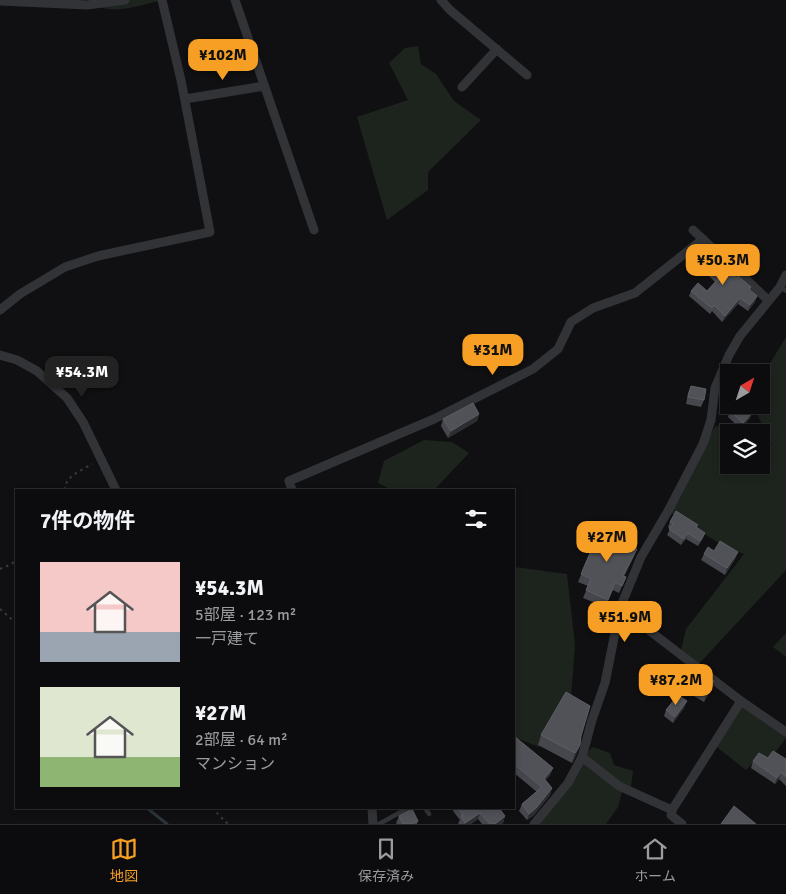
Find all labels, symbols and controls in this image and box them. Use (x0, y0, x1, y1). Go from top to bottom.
pin: ¥102M (188, 38, 258, 81)
text: ¥102M (199, 45, 247, 65)
pin: ¥50.3M (682, 244, 764, 286)
text: ¥50.3M (697, 250, 749, 270)
pin: ¥31M (463, 334, 523, 376)
text: ¥31M (473, 340, 513, 360)
pin: ¥54.3M (41, 356, 123, 398)
text: ¥54.3M (56, 362, 108, 382)
north arrow (720, 364, 770, 414)
map controls (720, 364, 770, 474)
button: layers (720, 424, 770, 474)
icon: filters (462, 505, 490, 533)
text: 7件の物件 (40, 508, 135, 534)
pin: ¥27M (577, 520, 637, 563)
text: ¥27M (587, 527, 627, 547)
text: ¥54.3M (195, 575, 264, 601)
icon: home (80, 582, 140, 642)
pin: ¥51.9M (584, 600, 666, 643)
text: 5部屋 · 123 m² (195, 605, 296, 625)
text: ¥51.9M (599, 607, 651, 627)
text: 一戸建て (195, 629, 259, 649)
pin: ¥87.2M (635, 664, 717, 706)
text: ¥87.2M (650, 670, 702, 690)
text: ¥27M (195, 700, 247, 726)
icon: home (80, 707, 140, 767)
text: 2部屋 · 64 m² (195, 730, 288, 750)
text: マンション (195, 754, 275, 774)
tab: 地図 (110, 835, 138, 885)
tab: 保存済み (358, 835, 414, 885)
tab: ホーム (634, 835, 676, 885)

